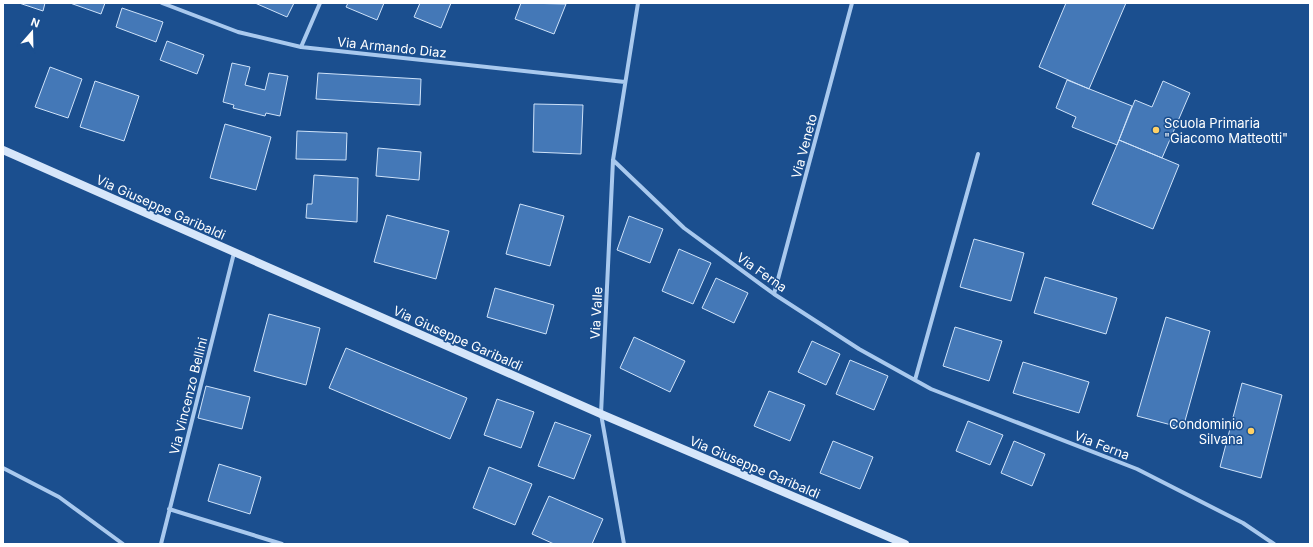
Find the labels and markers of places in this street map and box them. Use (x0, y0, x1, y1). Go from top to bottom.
place label: Scuola Primaria "Giacomo Matteotti" (1164, 115, 1288, 146)
marker: Scuola Primaria "Giacomo Matteotti" (1151, 125, 1161, 135)
place label: Condominio Silvana (1169, 416, 1243, 447)
marker: Condominio Silvana (1246, 426, 1256, 436)

